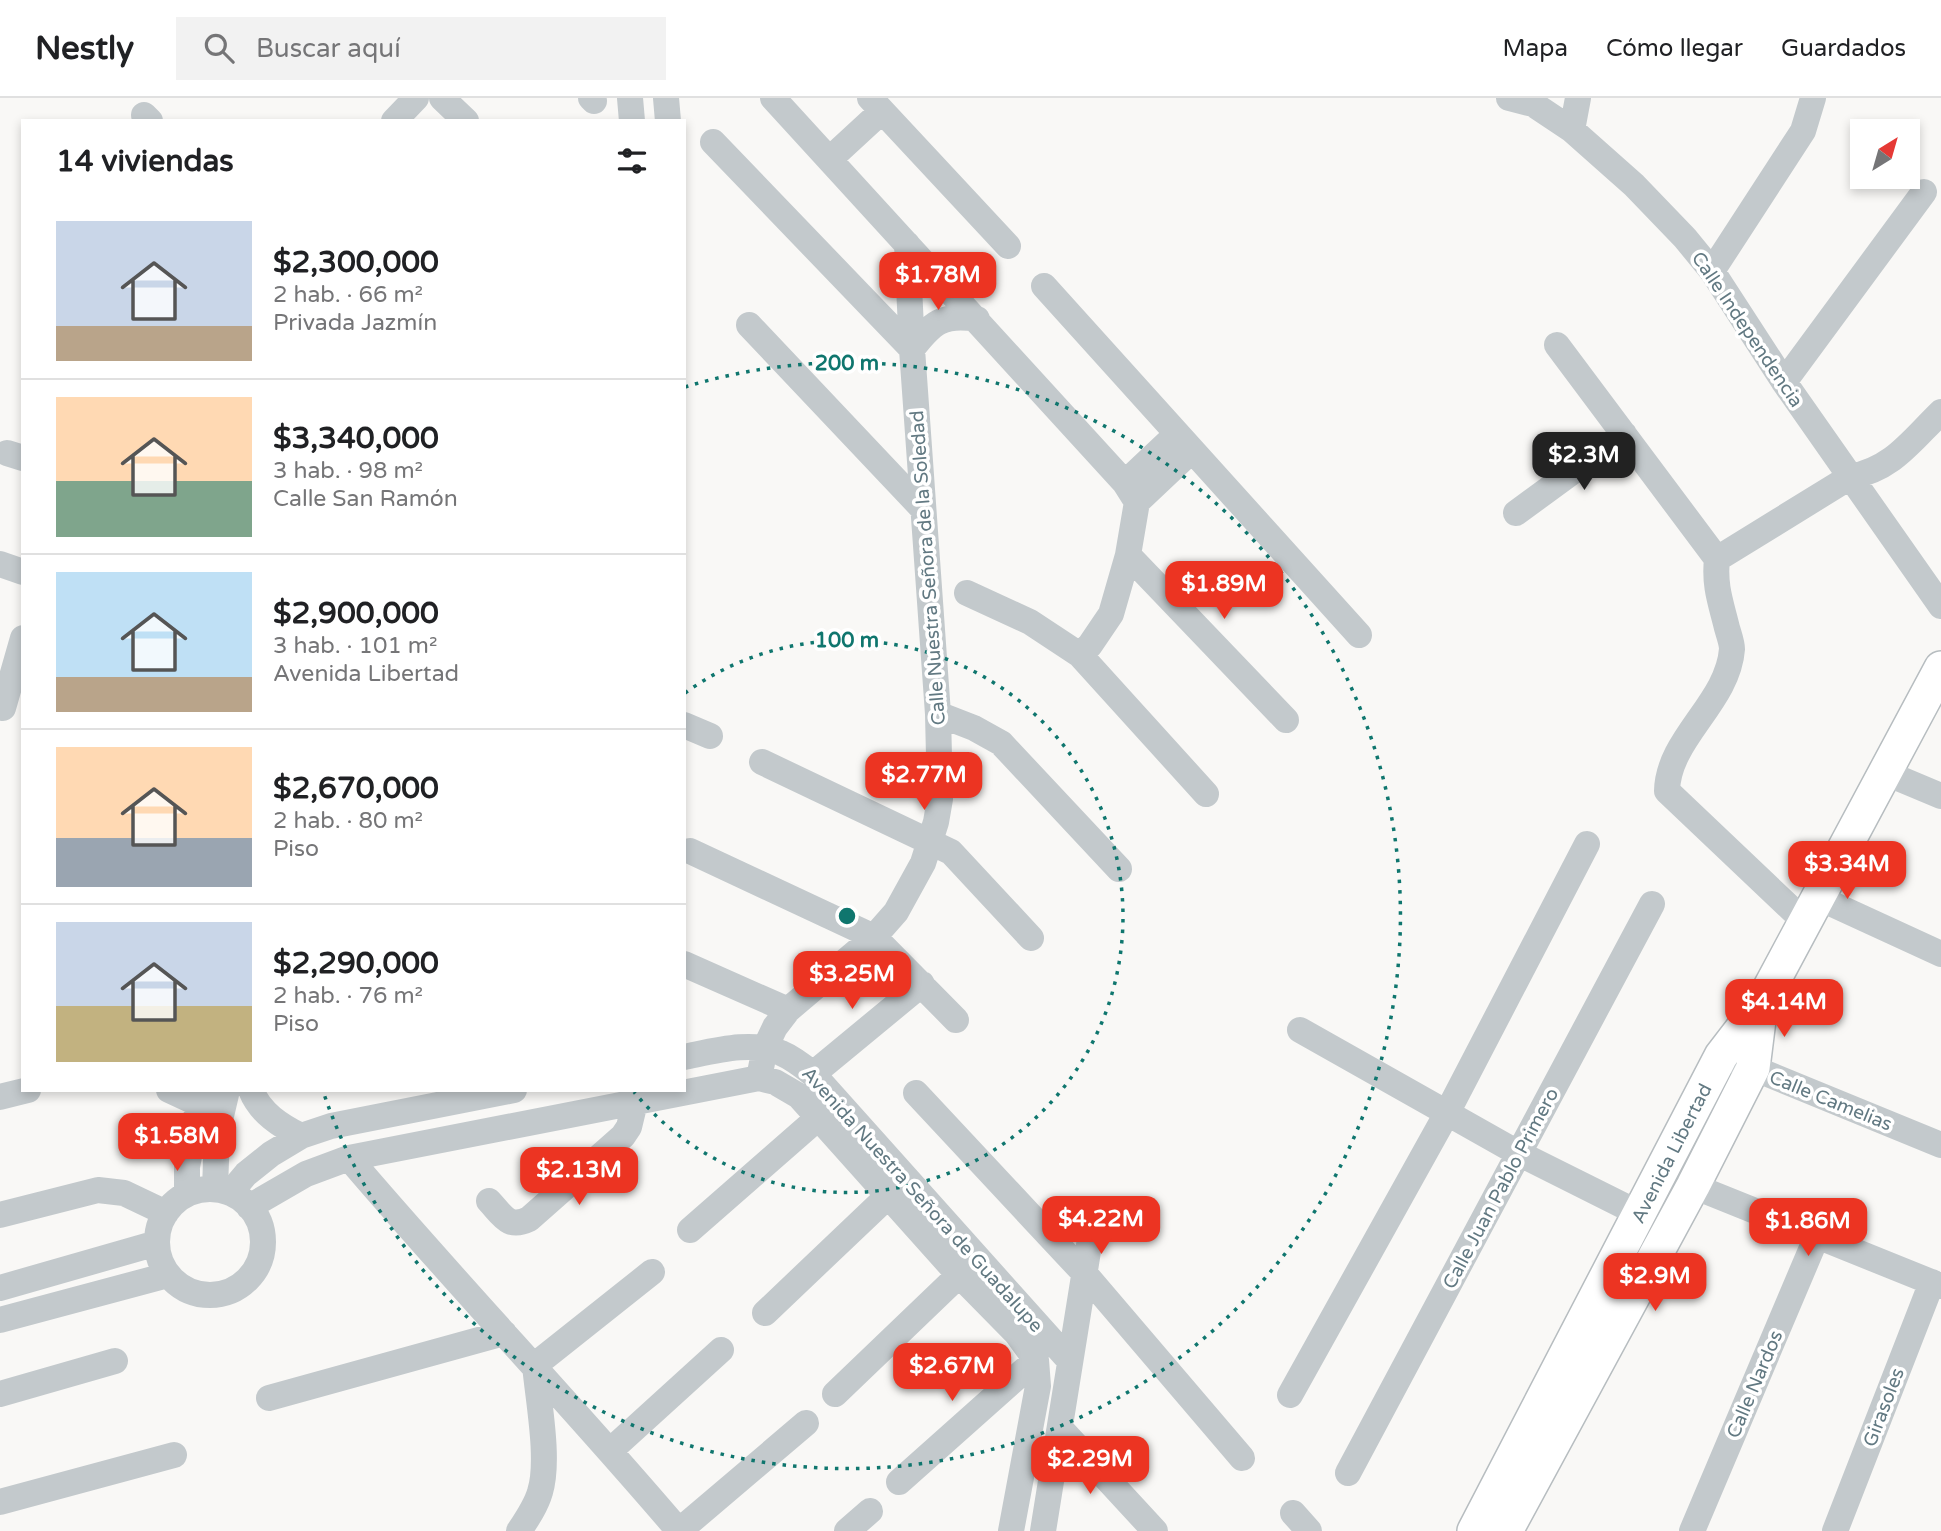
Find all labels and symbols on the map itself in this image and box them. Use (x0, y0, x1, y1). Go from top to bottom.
north arrow (1850, 119, 1920, 189)
street label: Calle Independencia (1687, 248, 1807, 411)
pin: $1.78M (881, 252, 995, 312)
text: 200 m (815, 351, 879, 376)
street label: Calle Nuestra Señora de la Soledad (906, 410, 950, 726)
pin: $2.3M (1535, 432, 1633, 492)
pin: $1.89M (1167, 561, 1281, 621)
text: 100 m (815, 628, 879, 653)
pin: $2.77M (867, 752, 981, 812)
pin: $3.34M (1790, 842, 1904, 901)
centre of rings (835, 904, 859, 928)
pin: $3.25M (795, 951, 909, 1011)
pin: $4.14M (1727, 979, 1841, 1039)
street label: Avenida Nuestra Señora de Guadalupe (797, 1063, 1047, 1337)
street label: Calle Camelias (1766, 1066, 1895, 1136)
street label: Avenida Libertad (1627, 1080, 1717, 1227)
street label: Calle Juan Pablo Primero (1439, 1084, 1563, 1293)
pin: $1.58M (120, 1114, 234, 1173)
pin: $2.13M (522, 1148, 636, 1207)
pin: $4.22M (1044, 1196, 1158, 1256)
pin: $1.86M (1751, 1198, 1865, 1258)
pin: $2.9M (1606, 1254, 1704, 1313)
street label: Calle Nardos (1722, 1327, 1787, 1441)
pin: $2.67M (895, 1344, 1009, 1403)
street label: Girasoles (1859, 1365, 1909, 1450)
pin: $2.29M (1033, 1436, 1147, 1496)

